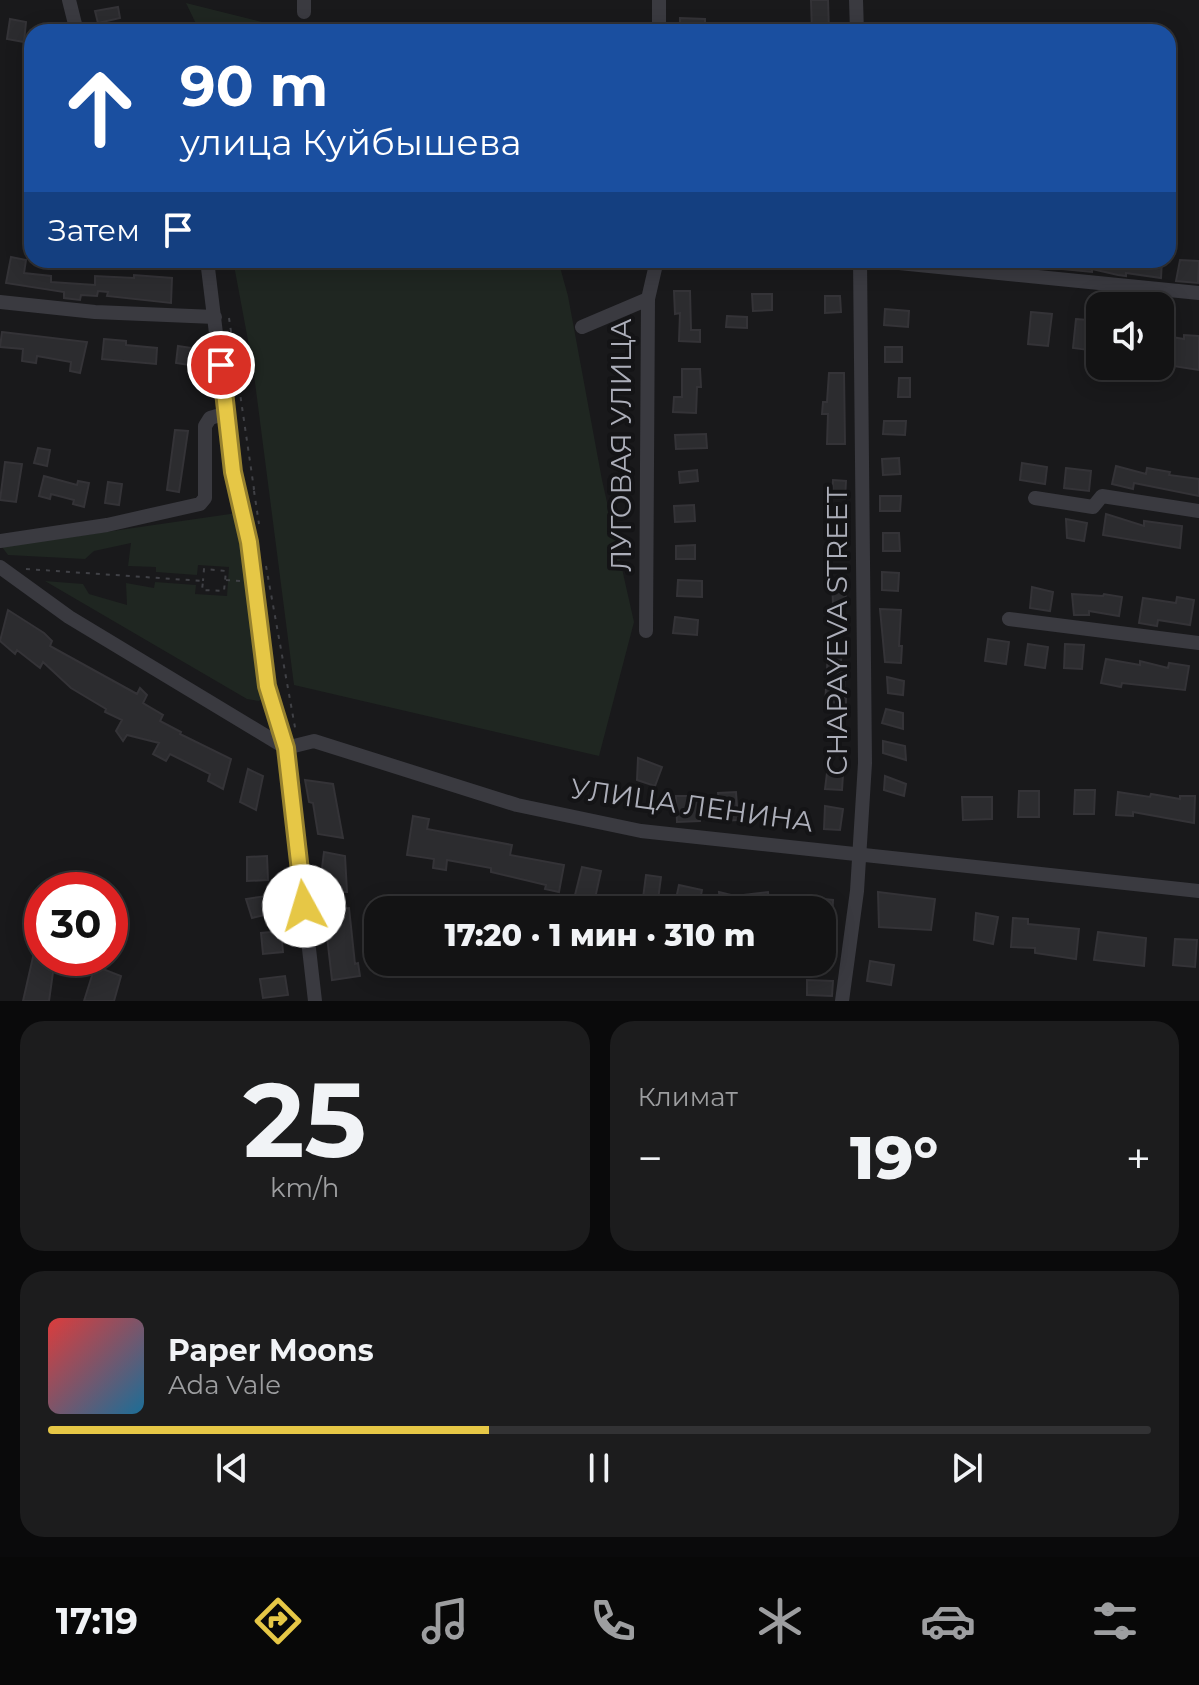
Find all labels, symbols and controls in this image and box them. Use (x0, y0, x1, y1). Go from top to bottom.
text: 90 m (180, 52, 328, 120)
icon: ahead (48, 56, 152, 160)
text: улица Куйбышева (180, 120, 522, 164)
icon: arrive (156, 208, 200, 252)
text: Затем (48, 212, 140, 249)
map controls (1086, 292, 1174, 380)
button: sound (1086, 292, 1174, 380)
street label: ЛУГОВАЯ УЛИЦА (604, 318, 638, 572)
pin (187, 331, 255, 399)
icon: arrive (199, 343, 243, 387)
street label: CHAPAYEVA STREET (820, 487, 854, 775)
street label: УЛИЦА ЛЕНИНА (568, 771, 816, 839)
position arrow (262, 864, 346, 948)
speed limit sign: 30 (24, 872, 128, 976)
text: 17:20 · 1 мин · 310 m (445, 917, 755, 954)
text: 25 (243, 1056, 366, 1183)
text: Климат (638, 1081, 738, 1113)
text: 19° (850, 1121, 938, 1194)
text: − (638, 1131, 663, 1185)
text: + (1126, 1131, 1151, 1185)
text: km/h (270, 1172, 339, 1204)
text: Paper Moons (168, 1332, 374, 1369)
text: Ada Vale (168, 1369, 281, 1401)
icon: previous (210, 1446, 254, 1490)
icon: pause (577, 1446, 621, 1490)
icon: next (945, 1446, 989, 1490)
icon: directions (250, 1593, 306, 1649)
icon: music (417, 1593, 473, 1649)
icon: phone (585, 1593, 641, 1649)
icon: climate (752, 1593, 808, 1649)
icon: car (920, 1593, 976, 1649)
icon: filters (1087, 1593, 1143, 1649)
text: 17:19 (56, 1599, 138, 1643)

